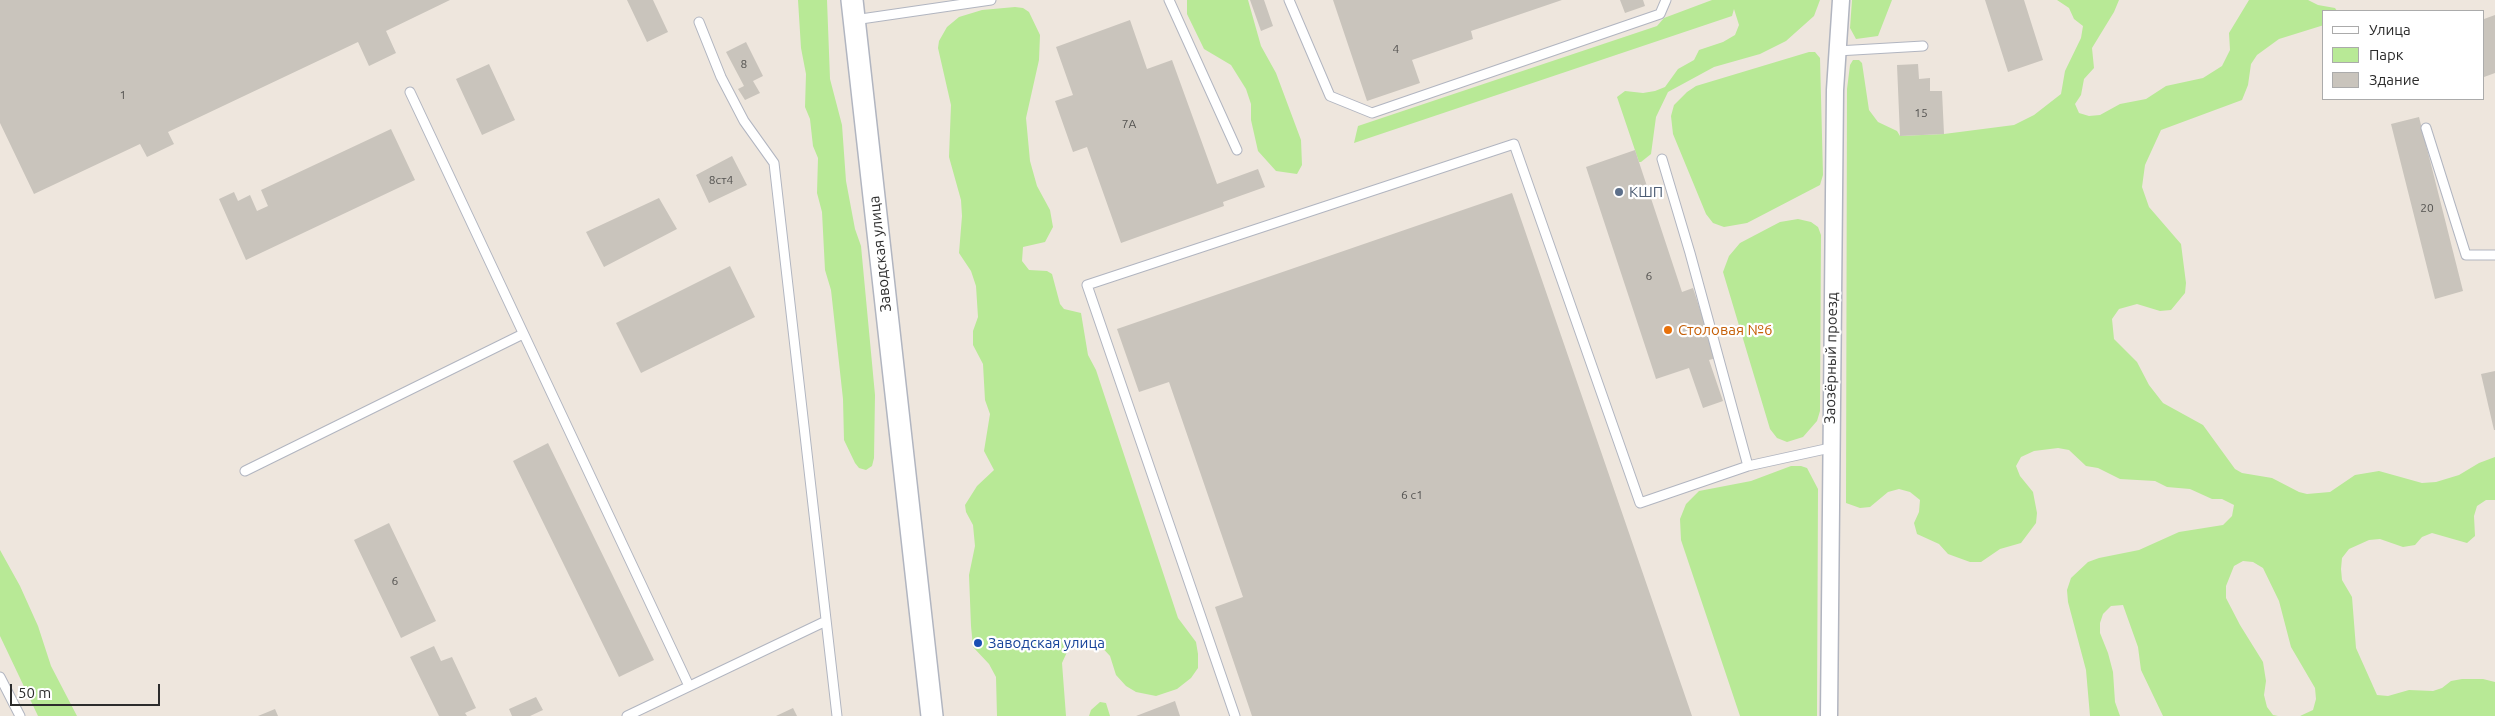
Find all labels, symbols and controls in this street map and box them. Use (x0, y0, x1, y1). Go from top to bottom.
legend (2322, 10, 2485, 100)
text: Улица (2369, 21, 2411, 38)
house number: 4 (1393, 42, 1399, 56)
text: Парк (2369, 46, 2404, 63)
house number: 8 (741, 57, 747, 71)
text: Здание (2369, 71, 2420, 88)
house number: 1 (120, 88, 126, 102)
house number: 15 (1914, 106, 1928, 120)
house number: 7А (1122, 117, 1136, 131)
house number: 8ст4 (709, 173, 733, 187)
place label: КШП (1629, 183, 1663, 201)
marker: КШП (1613, 186, 1625, 198)
street label: Заводская улица (865, 195, 895, 313)
house number: 20 (2420, 201, 2434, 215)
house number: 6 (1646, 269, 1652, 283)
street label: Заозёрный проезд (1821, 292, 1841, 424)
place label: Столовая №6 (1678, 321, 1772, 339)
marker: Столовая №6 (1662, 324, 1674, 336)
house number: 6 с1 (1401, 488, 1423, 502)
house number: 6 (392, 574, 398, 588)
place label: Заводская улица (988, 634, 1105, 652)
marker: Заводская улица (972, 637, 984, 649)
scale bar (12, 674, 162, 706)
text: 50 m (18, 684, 51, 701)

